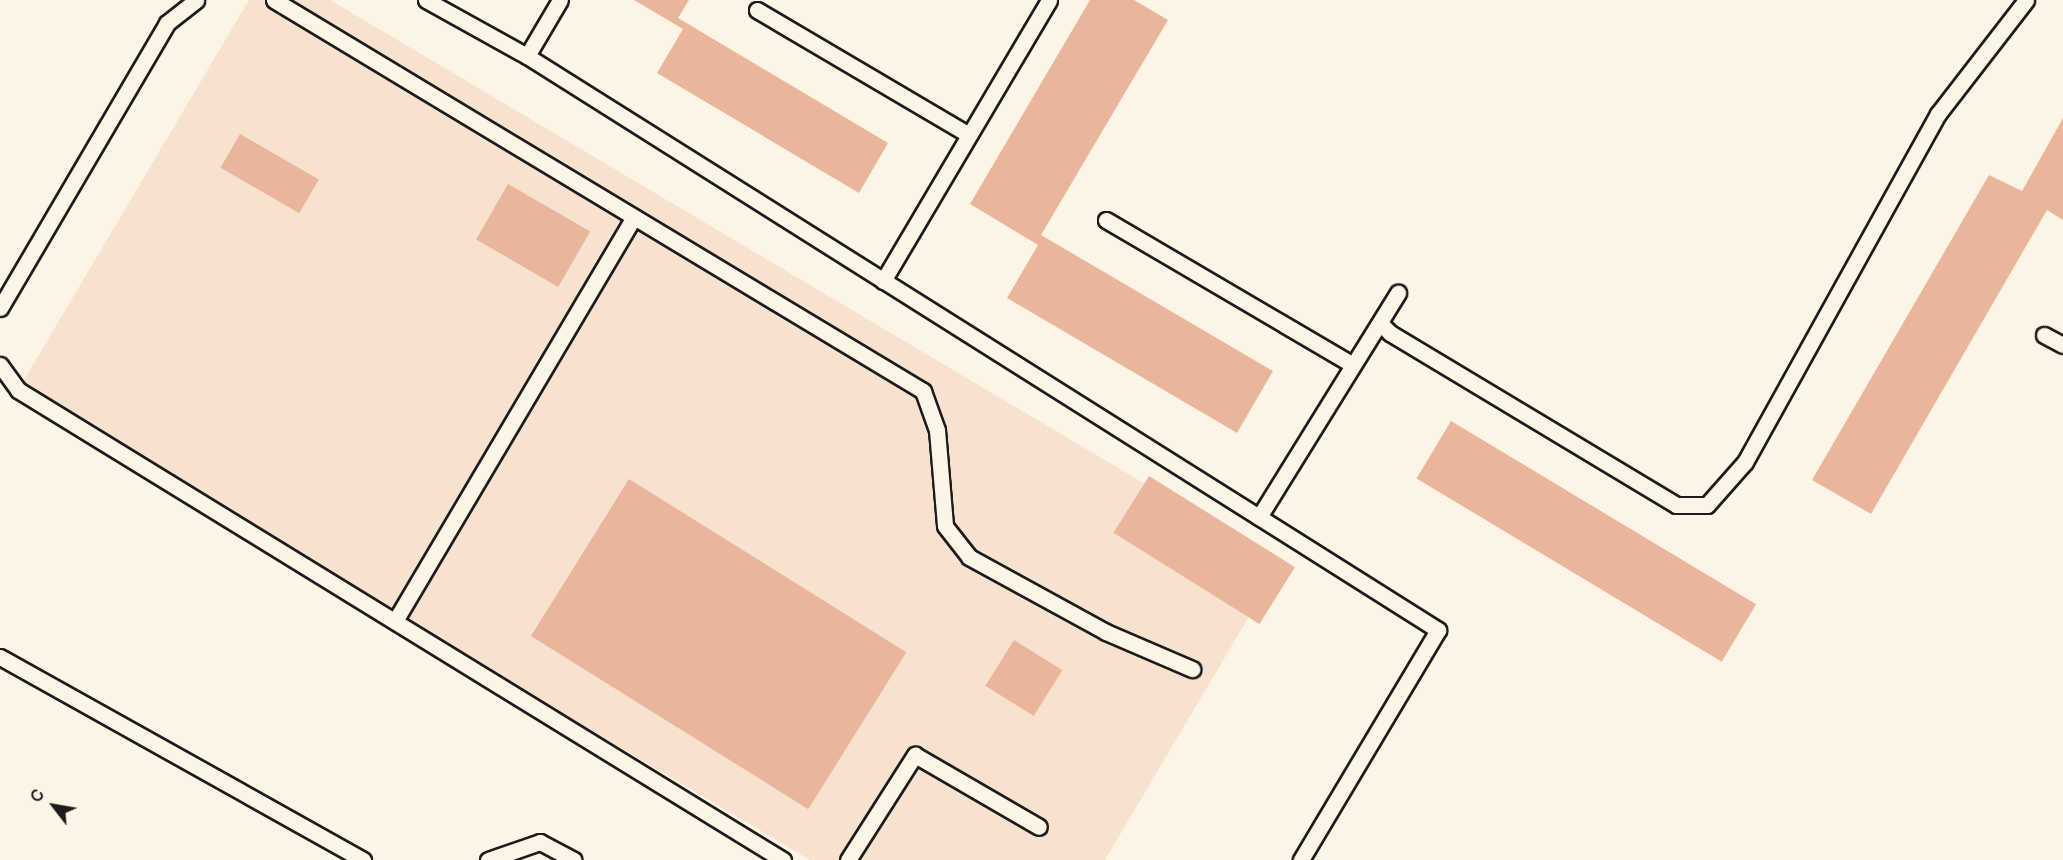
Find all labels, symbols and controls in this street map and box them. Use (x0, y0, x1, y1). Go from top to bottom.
north arrow (24, 776, 84, 836)
text: С (27, 787, 49, 806)

